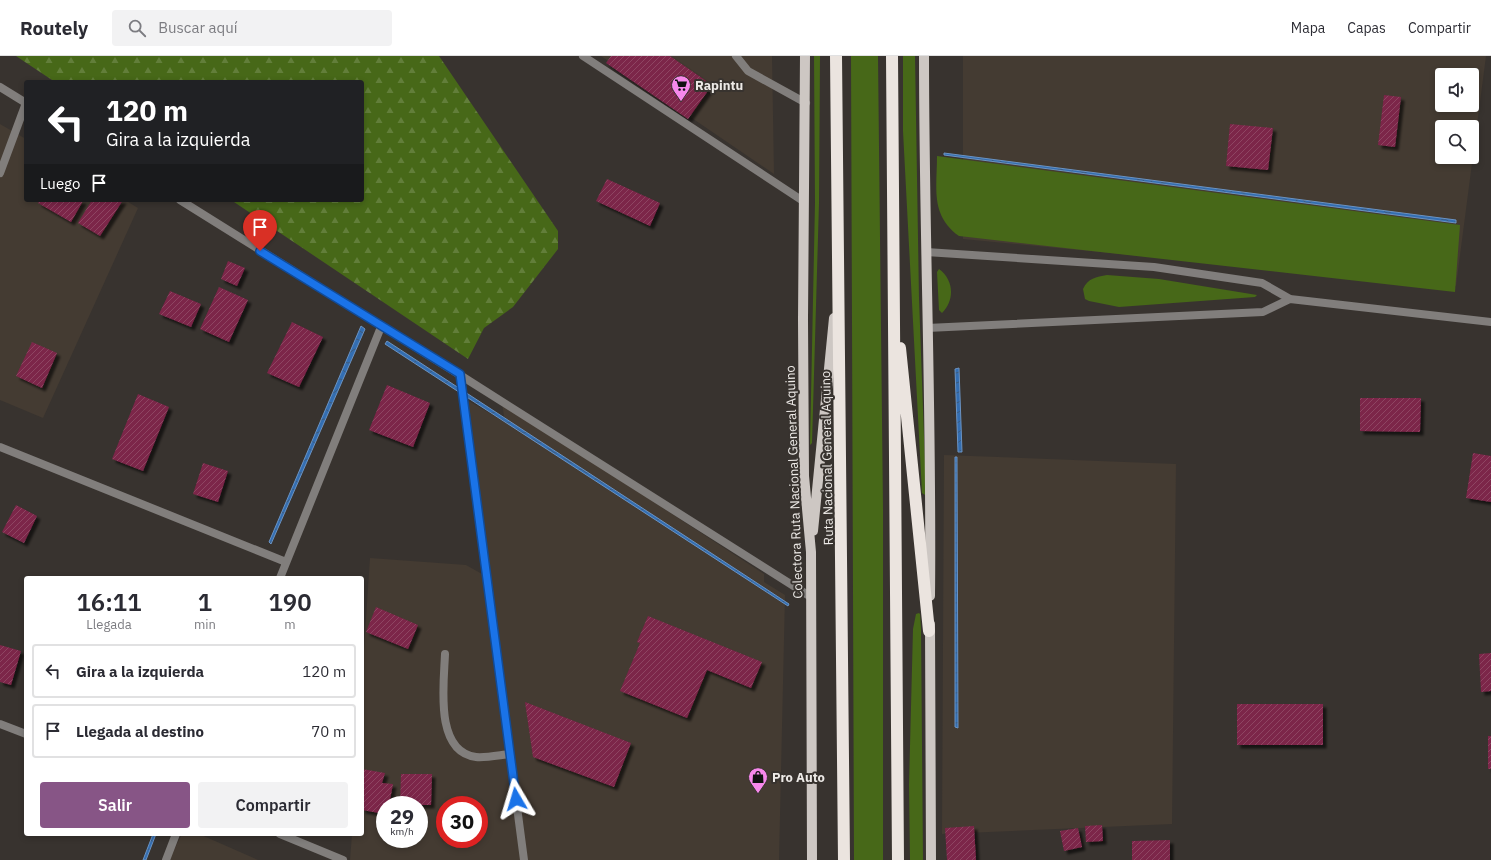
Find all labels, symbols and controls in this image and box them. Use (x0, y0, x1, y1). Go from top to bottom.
search box (112, 10, 392, 46)
text: Routely (20, 16, 88, 40)
icon: search (126, 17, 148, 39)
text: Buscar aquí (158, 18, 237, 37)
text: Mapa (1291, 19, 1325, 37)
text: Capas (1347, 19, 1386, 37)
text: Compartir (1408, 19, 1471, 37)
map controls (1435, 68, 1479, 164)
button: sound (1435, 68, 1479, 112)
supermarket icon: Rapintu (670, 74, 692, 102)
place label: Rapintu (695, 77, 743, 94)
text: 120 m (106, 92, 188, 129)
icon: left (40, 96, 92, 148)
button: search (1435, 120, 1479, 164)
text: Gira a la izquierda (106, 128, 250, 151)
icon: arrive (88, 172, 110, 194)
text: Luego (40, 174, 80, 193)
pin (243, 210, 277, 251)
icon: arrive (249, 216, 271, 238)
street label: Colectora Ruta Nacional General Aquino (781, 365, 807, 599)
street label: Ruta Nacional General Aquino (817, 371, 837, 545)
text: 16:11 (76, 586, 142, 618)
text: 1 (198, 586, 212, 618)
text: 190 (268, 586, 312, 618)
text: Llegada (86, 616, 132, 633)
text: min (194, 616, 216, 633)
text: m (284, 616, 296, 633)
icon: left (42, 660, 64, 682)
text: Gira a la izquierda (76, 662, 204, 681)
text: 120 m (302, 662, 346, 681)
icon: arrive (42, 720, 64, 742)
text: Llegada al destino (76, 722, 204, 741)
text: 70 m (311, 722, 346, 741)
shop icon: Pro Auto (747, 766, 769, 794)
place label: Pro Auto (772, 769, 825, 786)
position arrow (495, 778, 537, 820)
button: Salir (40, 782, 190, 828)
button: Compartir (198, 782, 348, 828)
speed limit sign: 30 (436, 796, 488, 848)
text: 29 (390, 803, 414, 830)
text: km/h (390, 825, 414, 838)

